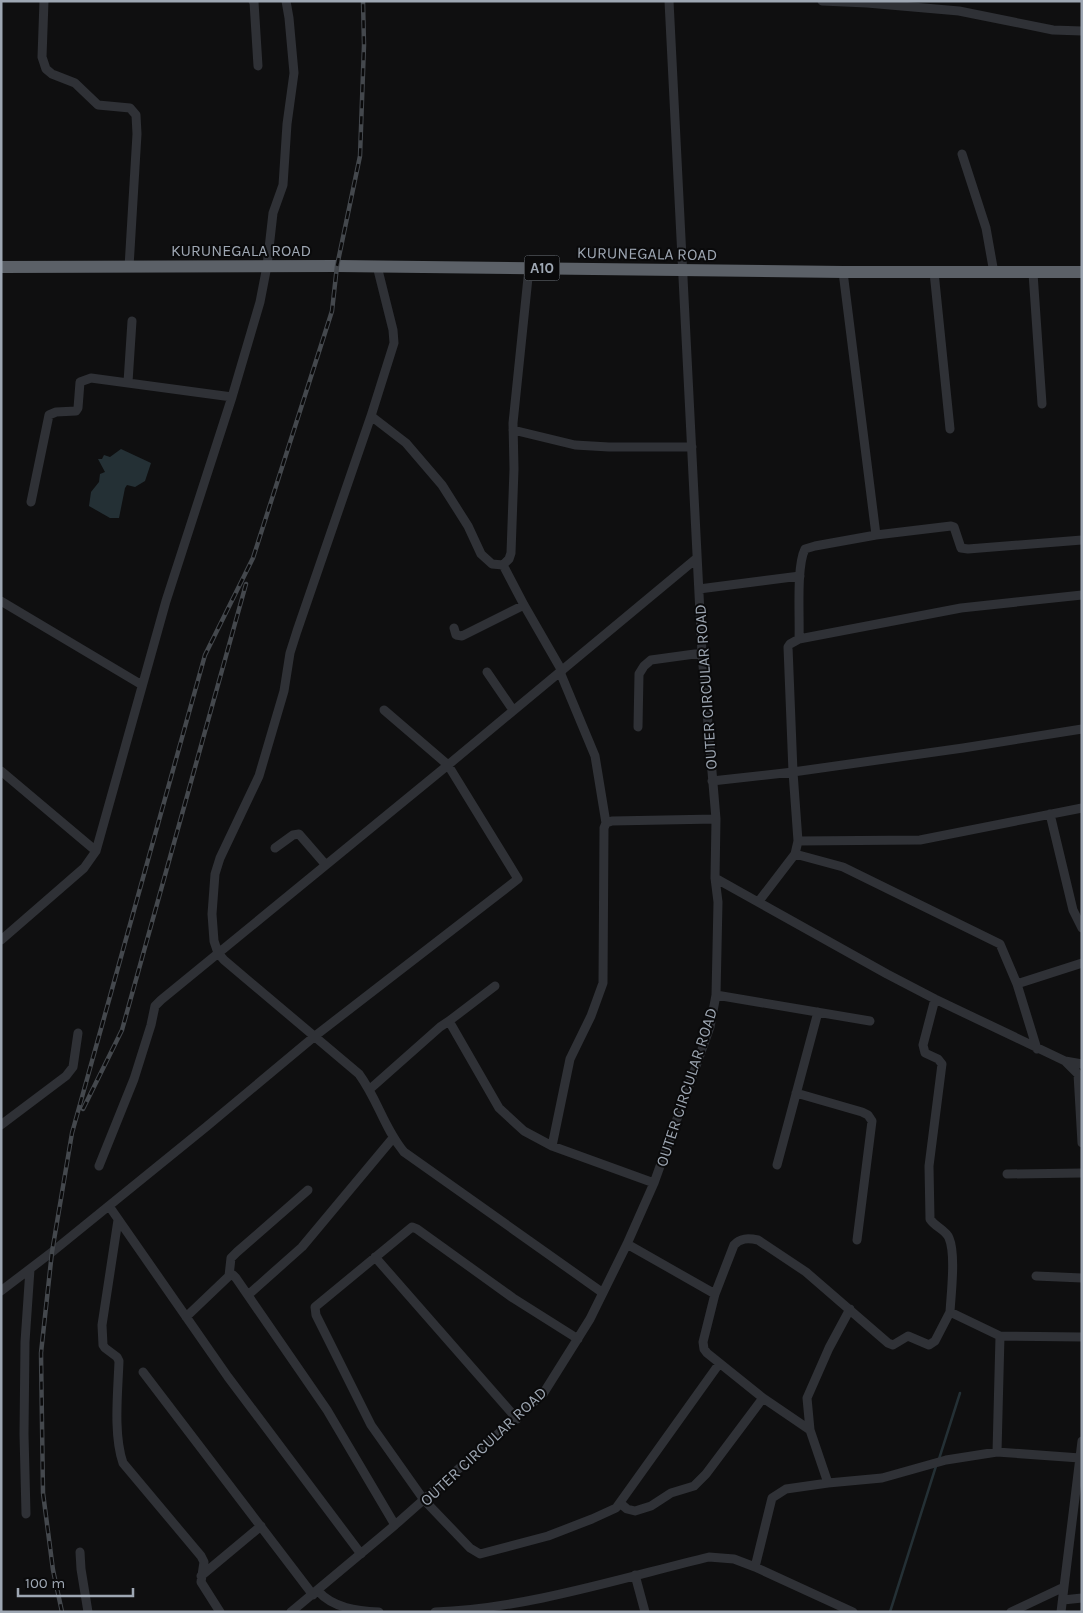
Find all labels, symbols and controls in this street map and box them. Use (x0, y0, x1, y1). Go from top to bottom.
street label: KURUNEGALA ROAD (171, 241, 311, 260)
street label: KURUNEGALA ROAD (577, 243, 717, 264)
road number: A10 (524, 256, 560, 280)
street label: OUTER CIRCULAR ROAD (690, 604, 721, 770)
street label: OUTER CIRCULAR ROAD (652, 1005, 721, 1169)
street label: OUTER CIRCULAR ROAD (416, 1383, 550, 1510)
scale bar (18, 1566, 132, 1598)
text: 100 m (25, 1574, 65, 1592)

